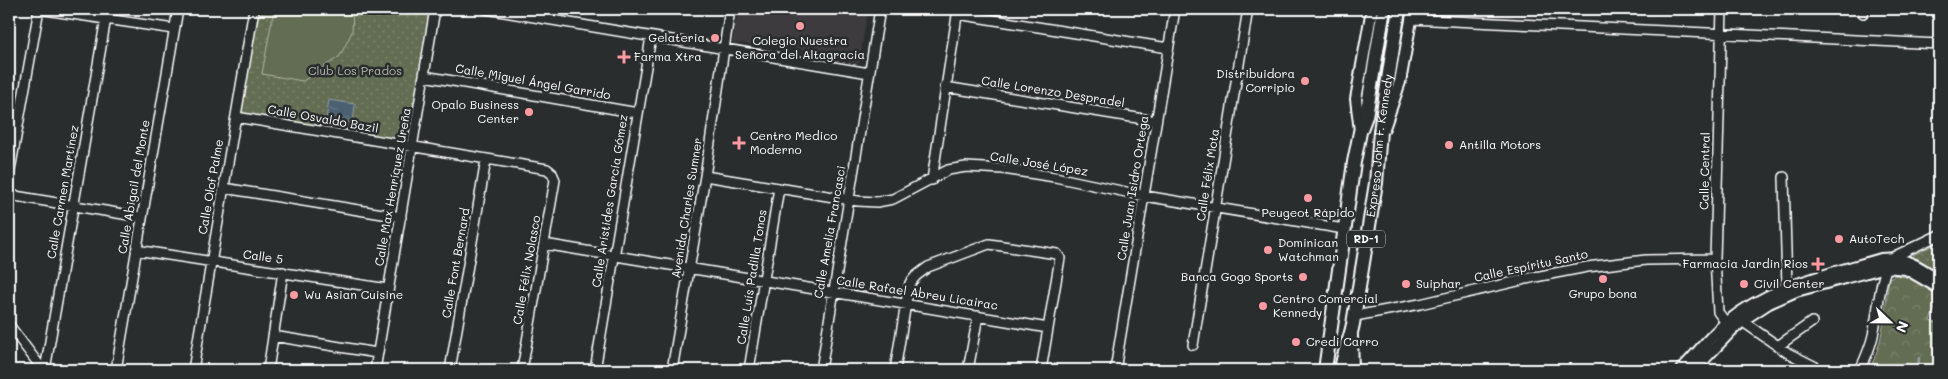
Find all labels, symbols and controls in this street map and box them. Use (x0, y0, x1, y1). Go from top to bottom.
marker: Colegio Nuestra Señora del Altagracia (794, 20, 806, 32)
place label: Gelateria (648, 29, 705, 45)
marker: Gelateria (709, 32, 721, 44)
place label: Colegio Nuestra Señora del Altagracia (735, 32, 865, 62)
place label: Farma Xtra (634, 48, 702, 64)
marker: Farma Xtra (618, 51, 630, 63)
street label: Calle Miguel Ángel Garrido (454, 59, 612, 103)
park label: Club Los Prados (308, 62, 402, 78)
place label: Distribuidora Corripio (1216, 65, 1295, 95)
street label: Calle Lorenzo Despradel (980, 72, 1126, 110)
street label: Expreso John F. Kennedy (1362, 73, 1396, 218)
marker: Distribuidora Corripio (1299, 75, 1311, 87)
place label: Opalo Business Center (431, 96, 519, 126)
street label: Calle Osvaldo Bazil (266, 100, 380, 136)
street label: Calle Max Henríquez Ureña (370, 106, 414, 267)
marker: Opalo Business Center (523, 106, 535, 118)
street label: Calle Arístides García Gómez (587, 113, 631, 289)
street label: Calle Juan Isidro Ortega (1113, 114, 1151, 261)
street label: Calle Abigail del Monte (113, 119, 153, 255)
street label: Calle Carmen Martínez (42, 123, 82, 260)
place label: Centro Medico Moderno (750, 127, 837, 157)
street label: Calle Félix Mota (1192, 127, 1222, 222)
street label: Calle Central (1695, 132, 1713, 210)
street label: Avenida Charles Sumner (667, 136, 705, 279)
marker: Centro Medico Moderno (732, 136, 746, 150)
place label: Antilla Motors (1459, 136, 1541, 152)
street label: Calle Olof Palme (194, 138, 226, 236)
marker: Antilla Motors (1443, 139, 1455, 151)
street label: Calle José López (989, 147, 1090, 179)
street label: Calle Amelia Francasci (809, 164, 849, 299)
marker: Peugeot Rápido (1302, 192, 1314, 204)
place label: Peugeot Rápido (1262, 204, 1354, 220)
street label: Calle Font Bernard (437, 206, 473, 319)
street label: Calle Luís Padilla Tonos (732, 208, 770, 345)
street label: Calle Félix Nolasco (509, 214, 543, 326)
road number: RD-1 (1347, 230, 1385, 248)
place label: AutoTech (1849, 230, 1904, 246)
marker: AutoTech (1833, 233, 1845, 245)
place label: Dominican Watchman (1278, 234, 1339, 264)
marker: Dominican Watchman (1262, 244, 1274, 256)
street label: Calle 5 (242, 245, 284, 267)
street label: Calle Espíritu Santo (1472, 245, 1589, 285)
place label: Farmacia Jardin Rios (1683, 255, 1808, 271)
marker: Farmacia Jardin Rios (1812, 258, 1824, 270)
place label: Banca Gogo Sports (1181, 268, 1293, 284)
street label: Calle Rafael Abreu Licairac (835, 271, 999, 313)
marker: Banca Gogo Sports (1297, 271, 1309, 283)
marker: Grupo bona (1597, 273, 1609, 285)
place label: Suiphar (1416, 275, 1461, 291)
place label: Civil Center (1754, 275, 1825, 291)
marker: Suiphar (1400, 278, 1412, 290)
marker: Civil Center (1738, 278, 1750, 290)
place label: Grupo bona (1569, 285, 1637, 301)
place label: Wu Asian Cuisine (304, 286, 403, 302)
marker: Wu Asian Cuisine (288, 289, 300, 301)
place label: Centro Comercial Kennedy (1273, 290, 1378, 320)
north arrow (1866, 296, 1916, 346)
marker: Centro Comercial Kennedy (1257, 300, 1269, 312)
text: N (1892, 319, 1913, 336)
place label: Credi Carro (1306, 333, 1378, 349)
marker: Credi Carro (1290, 336, 1302, 348)

